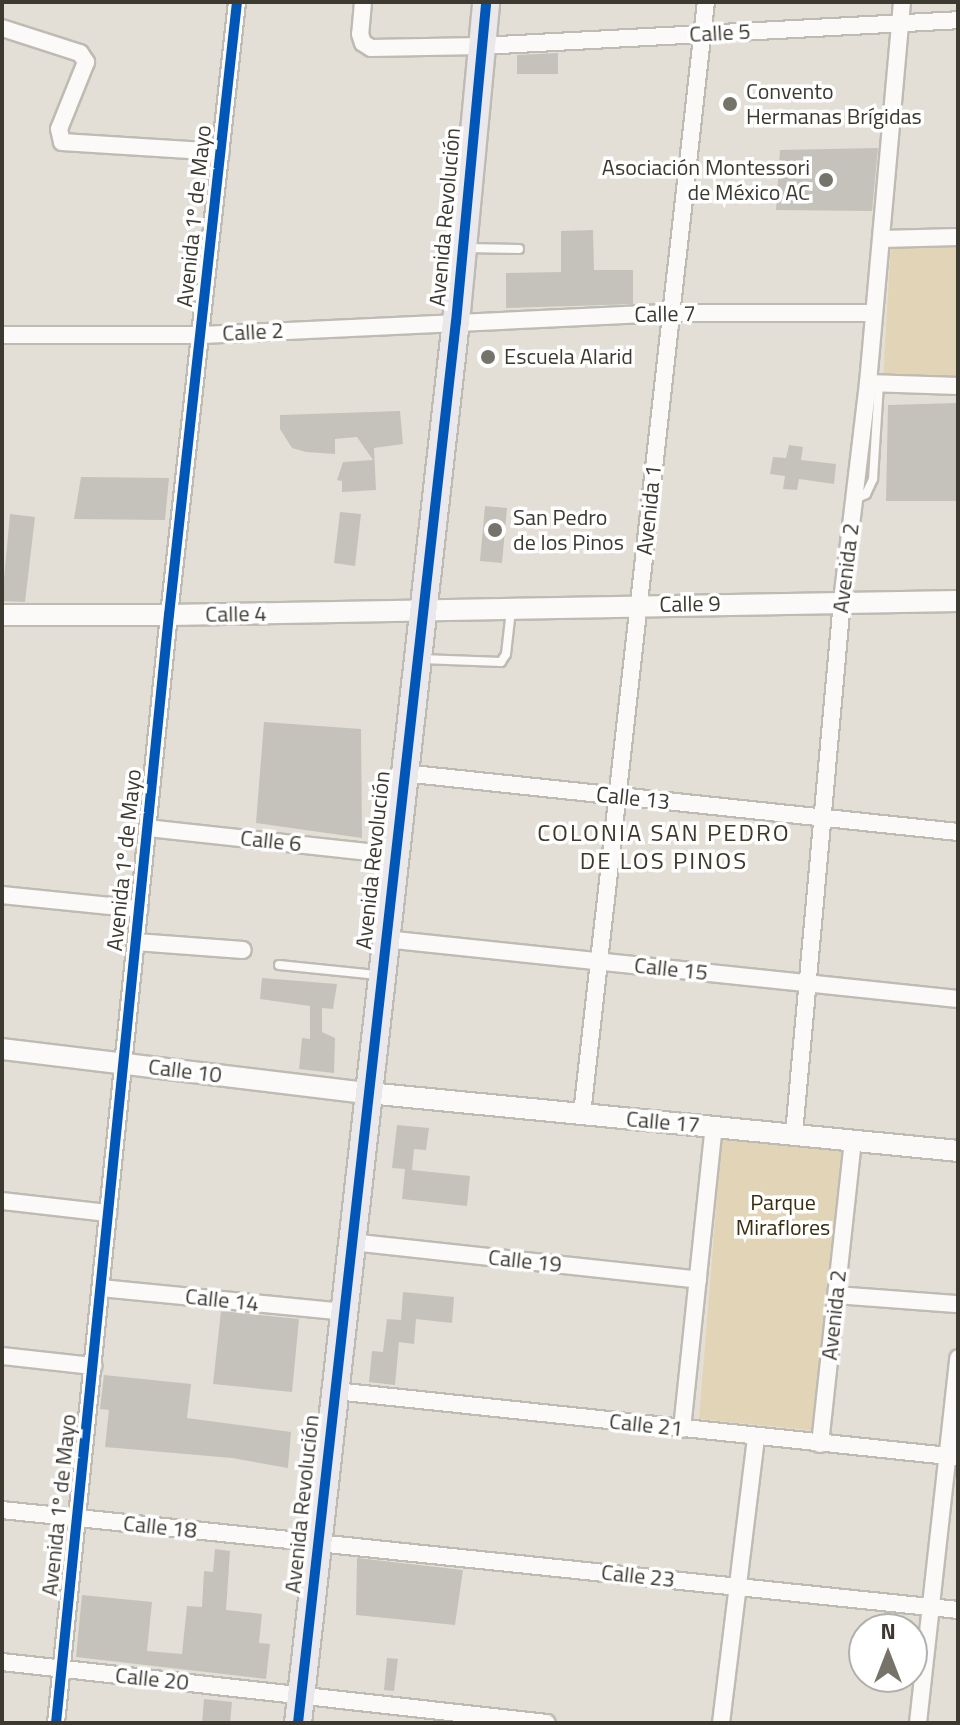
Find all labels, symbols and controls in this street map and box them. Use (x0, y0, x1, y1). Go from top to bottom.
street label: Calle 5 (689, 18, 751, 48)
place label: Convento Hermanas Brígidas (746, 78, 922, 130)
marker: Convento Hermanas Brígidas (721, 95, 739, 113)
street label: Avenida 1º de Mayo (171, 124, 217, 308)
street label: Avenida Revolución (424, 127, 466, 307)
place label: Asociación Montessori de México AC (602, 154, 810, 206)
marker: Asociación Montessori de México AC (817, 171, 835, 189)
street label: Calle 7 (634, 300, 696, 328)
street label: Calle 2 (222, 317, 284, 347)
place label: Escuela Alarid (504, 344, 633, 370)
marker: Escuela Alarid (479, 348, 497, 366)
street label: Avenida 1 (631, 464, 667, 556)
place label: San Pedro de los Pinos (513, 504, 624, 556)
marker: San Pedro de los Pinos (484, 519, 506, 541)
street label: Avenida 2 (827, 521, 865, 615)
street label: Calle 9 (659, 590, 721, 618)
street label: Calle 4 (205, 600, 267, 628)
street label: Avenida 1º de Mayo (101, 768, 147, 952)
street label: Avenida Revolución (351, 769, 395, 951)
street label: Calle 13 (595, 781, 671, 815)
district label: COLONIA SAN PEDRO DE LOS PINOS (537, 819, 791, 875)
street label: Calle 6 (239, 825, 303, 857)
street label: Calle 15 (633, 952, 709, 986)
street label: Calle 10 (147, 1053, 223, 1089)
street label: Calle 17 (625, 1106, 701, 1138)
park label: Parque Miraflores (736, 1189, 830, 1240)
street label: Calle 19 (487, 1244, 563, 1278)
street label: Avenida 2 (816, 1269, 852, 1361)
street label: Calle 14 (184, 1283, 260, 1317)
street label: Calle 21 (608, 1408, 684, 1442)
street label: Avenida 1º de Mayo (36, 1413, 82, 1597)
street label: Avenida Revolución (280, 1413, 324, 1595)
street label: Calle 18 (122, 1510, 198, 1544)
street label: Calle 23 (600, 1559, 676, 1593)
north arrow (848, 1613, 928, 1693)
text: N (880, 1614, 896, 1648)
street label: Calle 20 (114, 1662, 190, 1696)

